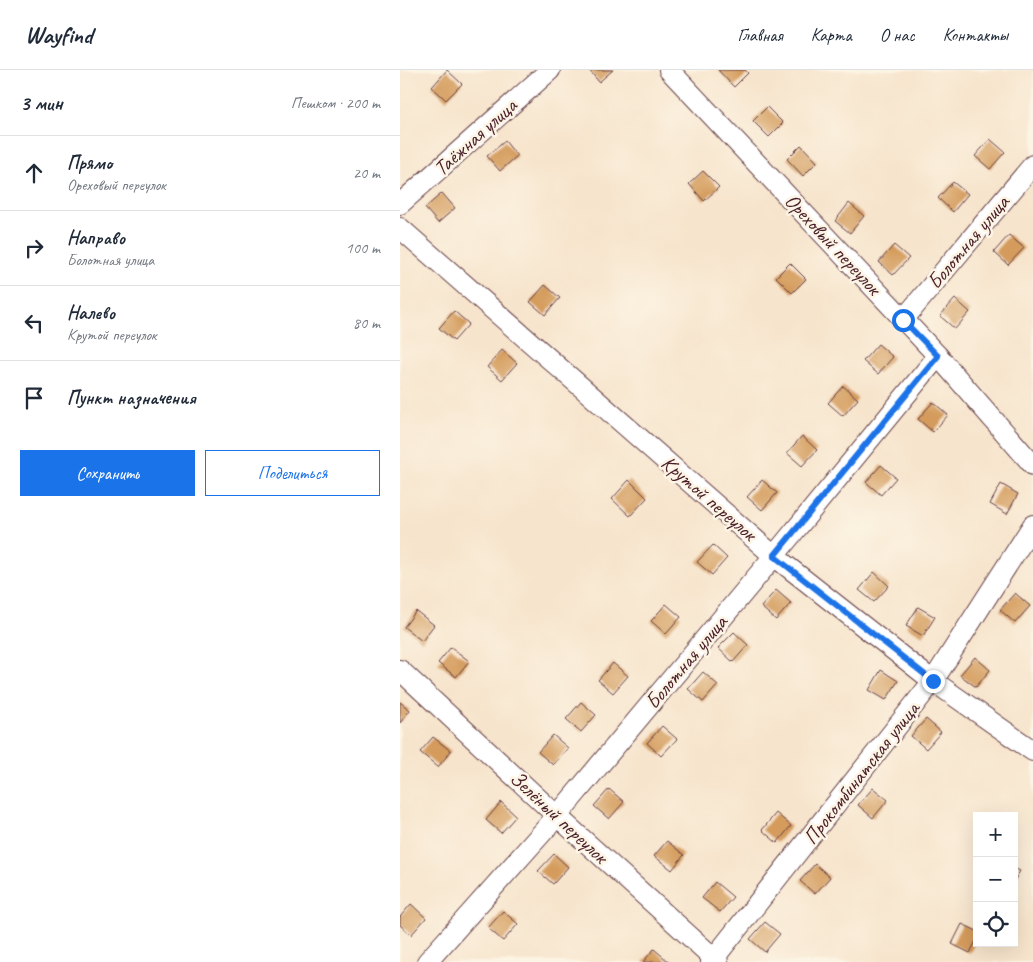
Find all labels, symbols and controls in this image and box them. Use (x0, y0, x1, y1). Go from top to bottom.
text: Wayfind (25, 20, 92, 50)
text: Главная (738, 24, 783, 46)
text: Карта (811, 24, 852, 46)
text: О нас (880, 24, 915, 46)
text: Контакты (943, 24, 1008, 46)
text: 3 мин (20, 90, 63, 116)
street label: Таёжная улица (428, 92, 523, 181)
text: Пешком · 200 m (291, 93, 380, 113)
text: Прямо (67, 151, 112, 175)
icon: ahead (20, 159, 48, 187)
text: 20 m (353, 163, 380, 183)
text: Ореховый переулок (67, 175, 166, 195)
street label: Ореховый переулок (779, 188, 888, 302)
street label: Болотная улица (921, 188, 1016, 294)
text: Направо (67, 226, 125, 250)
icon: right (20, 234, 48, 262)
text: 100 m (346, 238, 380, 258)
text: Болотная улица (67, 250, 154, 270)
text: Налево (67, 301, 115, 325)
icon: left (20, 309, 48, 337)
route start (892, 309, 915, 332)
text: 80 m (353, 313, 380, 333)
text: Крутой переулок (67, 325, 157, 345)
icon: arrive (20, 384, 48, 412)
text: Пункт назначения (67, 386, 196, 410)
button: Сохранить (20, 450, 195, 496)
button: Поделиться (205, 450, 380, 496)
street label: Крутой переулок (656, 450, 764, 548)
street label: Болотная улица (639, 608, 734, 714)
route end (922, 670, 945, 693)
street label: Прокомбинатская улица (797, 695, 926, 849)
street label: Зелёный переулок (505, 765, 615, 870)
map controls (973, 812, 1018, 947)
button: + (973, 812, 1018, 857)
button: − (973, 857, 1018, 902)
button: locate (973, 902, 1018, 947)

